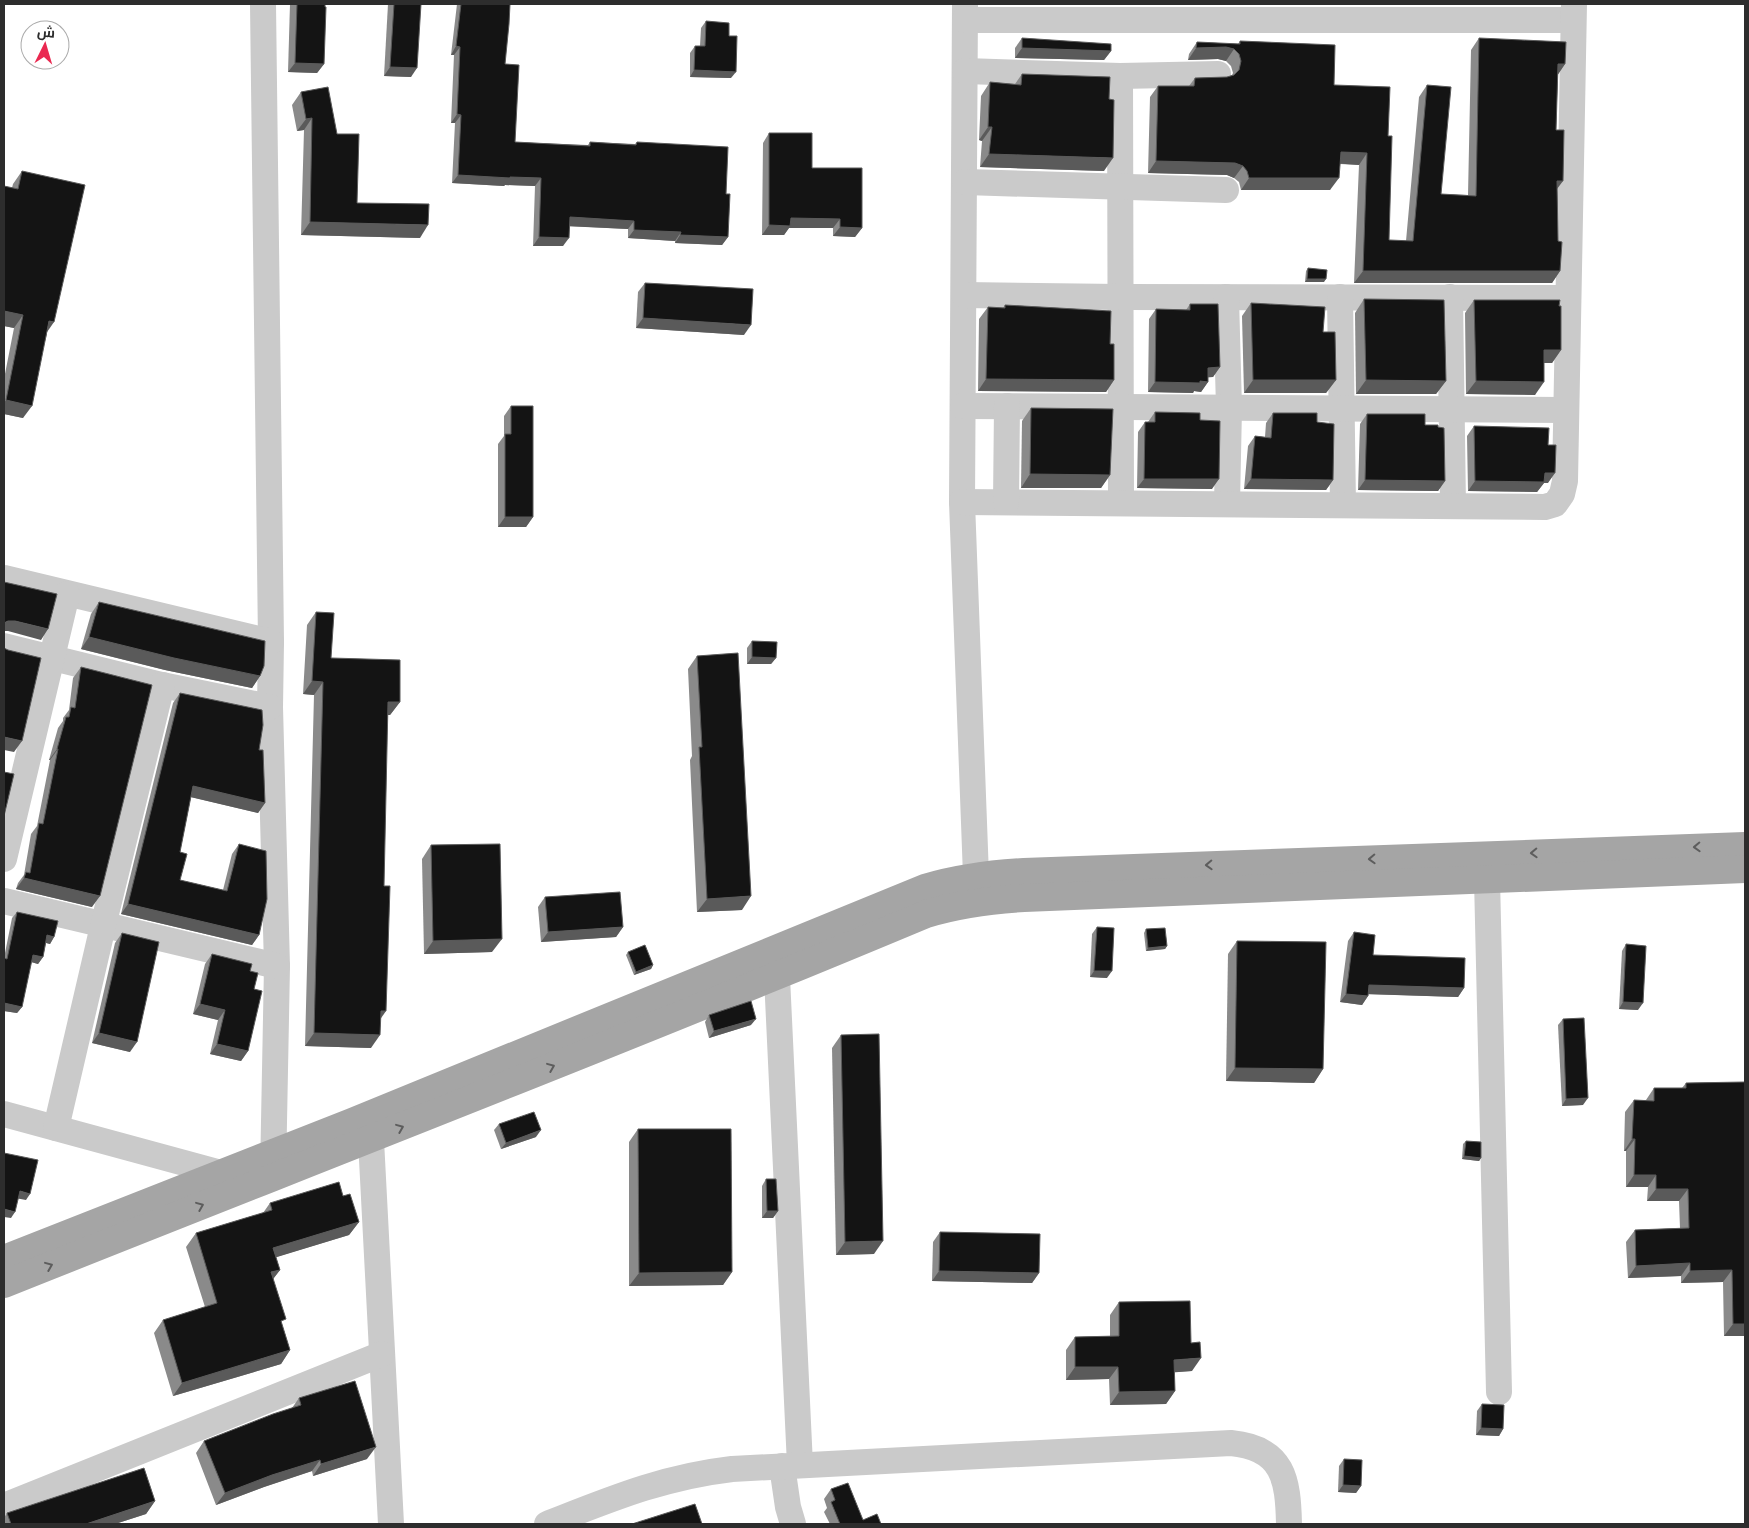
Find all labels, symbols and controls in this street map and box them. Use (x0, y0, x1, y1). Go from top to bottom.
north arrow (20, 20, 70, 70)
text: ش (36, 23, 56, 42)
one-way arrow (1692, 842, 1700, 853)
one-way arrow (1530, 848, 1538, 859)
one-way arrow (1367, 854, 1375, 865)
one-way arrow (1205, 860, 1213, 871)
one-way arrow (546, 1063, 555, 1073)
one-way arrow (396, 1123, 404, 1133)
one-way arrow (195, 1201, 204, 1212)
one-way arrow (44, 1261, 53, 1272)

